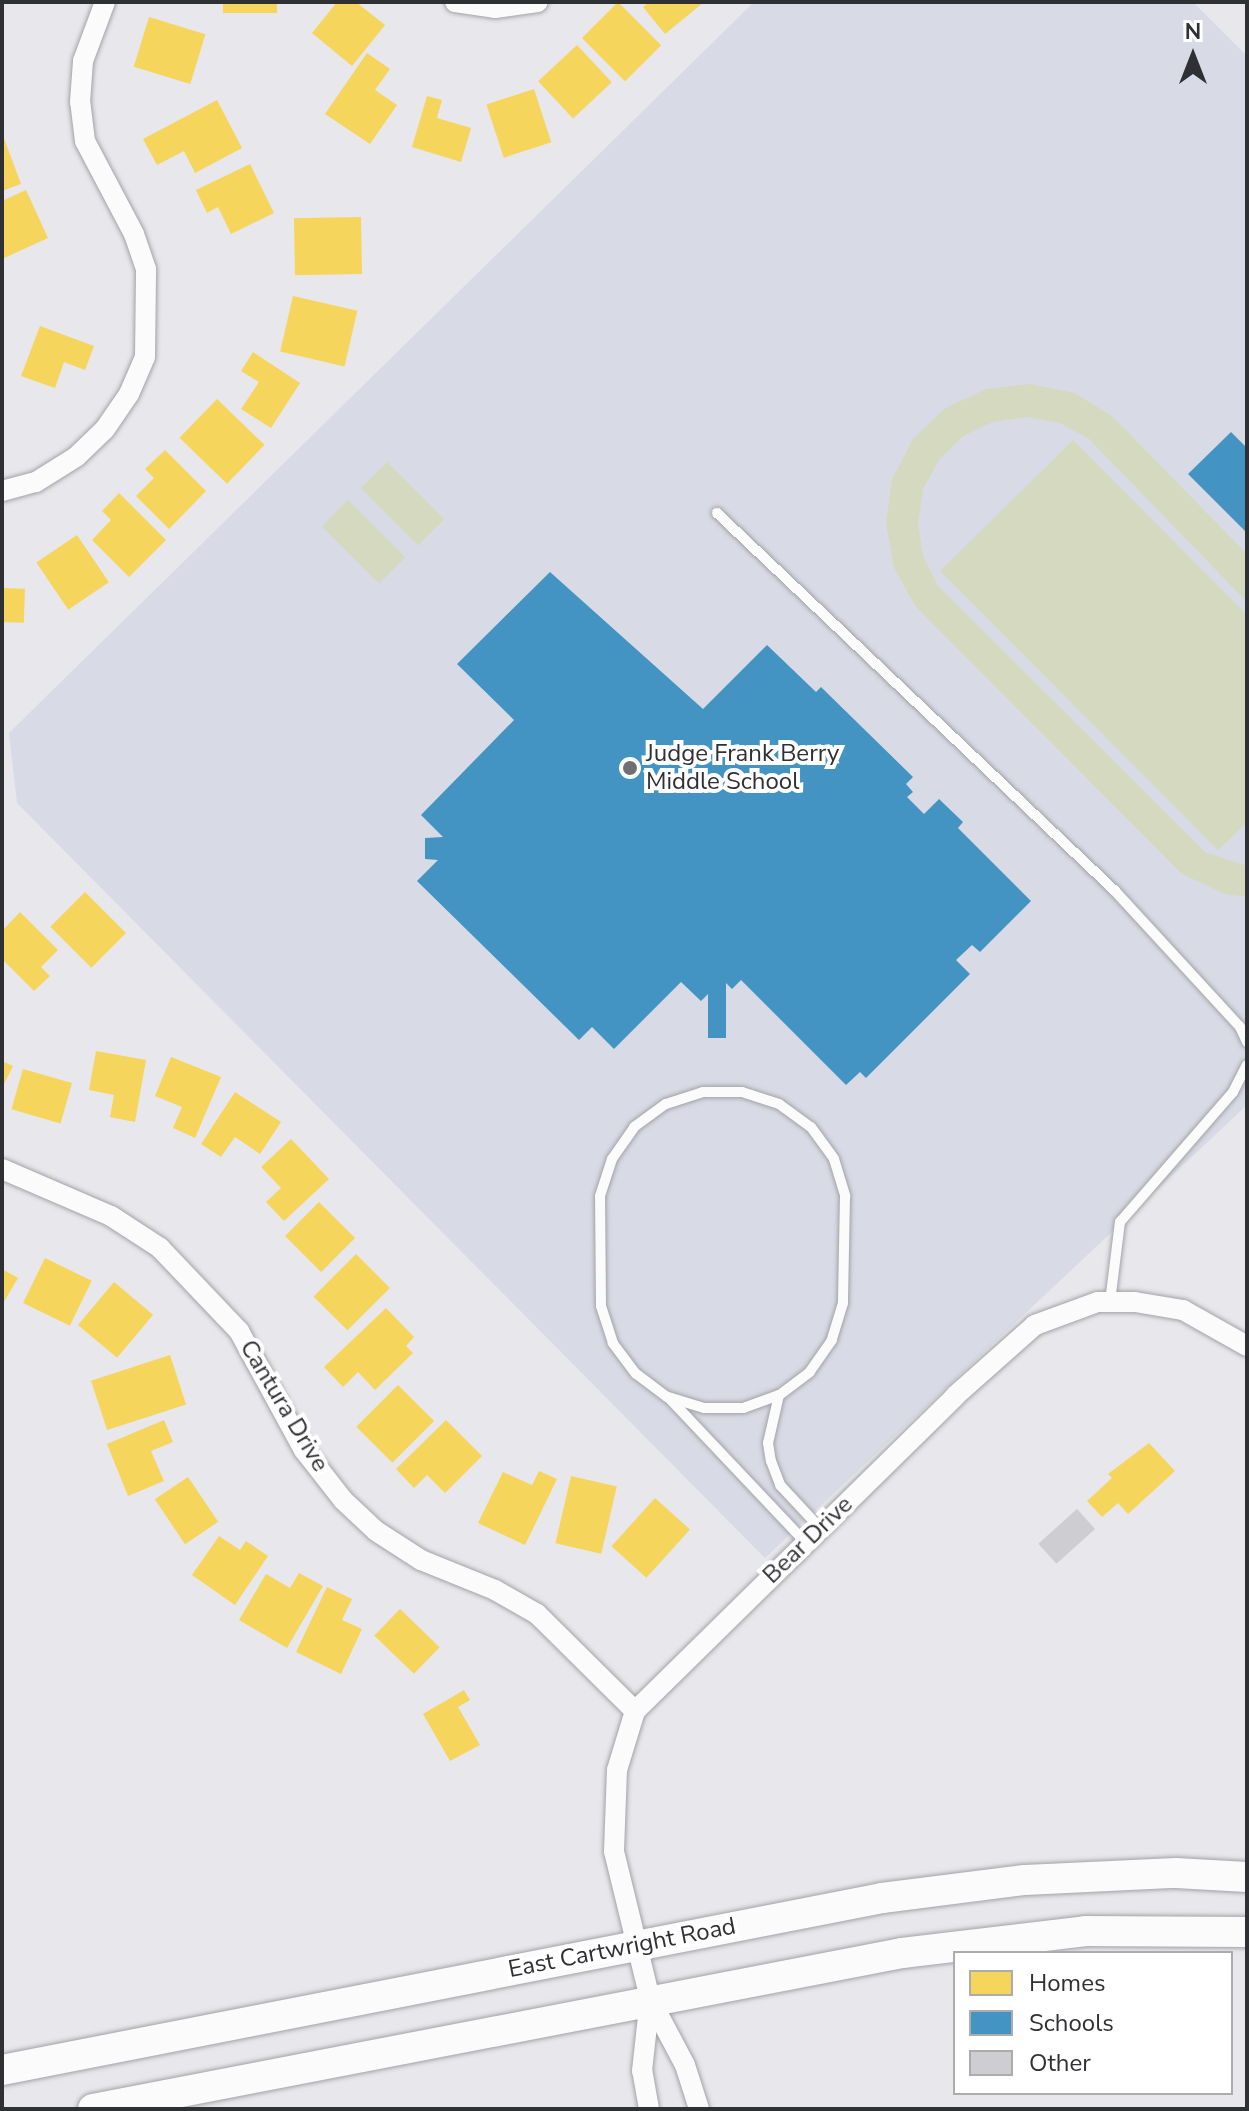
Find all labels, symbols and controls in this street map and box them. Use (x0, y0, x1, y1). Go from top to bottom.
north arrow (1153, 16, 1233, 96)
text: N (1185, 17, 1201, 47)
place label: Judge Frank Berry Middle School (646, 740, 839, 796)
marker: Judge Frank Berry Middle School (621, 759, 639, 777)
street label: Cantura Drive (233, 1335, 335, 1477)
street label: Bear Drive (757, 1490, 859, 1590)
street label: East Cartwright Road (506, 1912, 738, 1984)
legend (953, 1951, 1233, 2095)
text: Homes (1029, 1967, 1105, 1999)
text: Schools (1029, 2007, 1114, 2039)
text: Other (1029, 2047, 1091, 2079)

